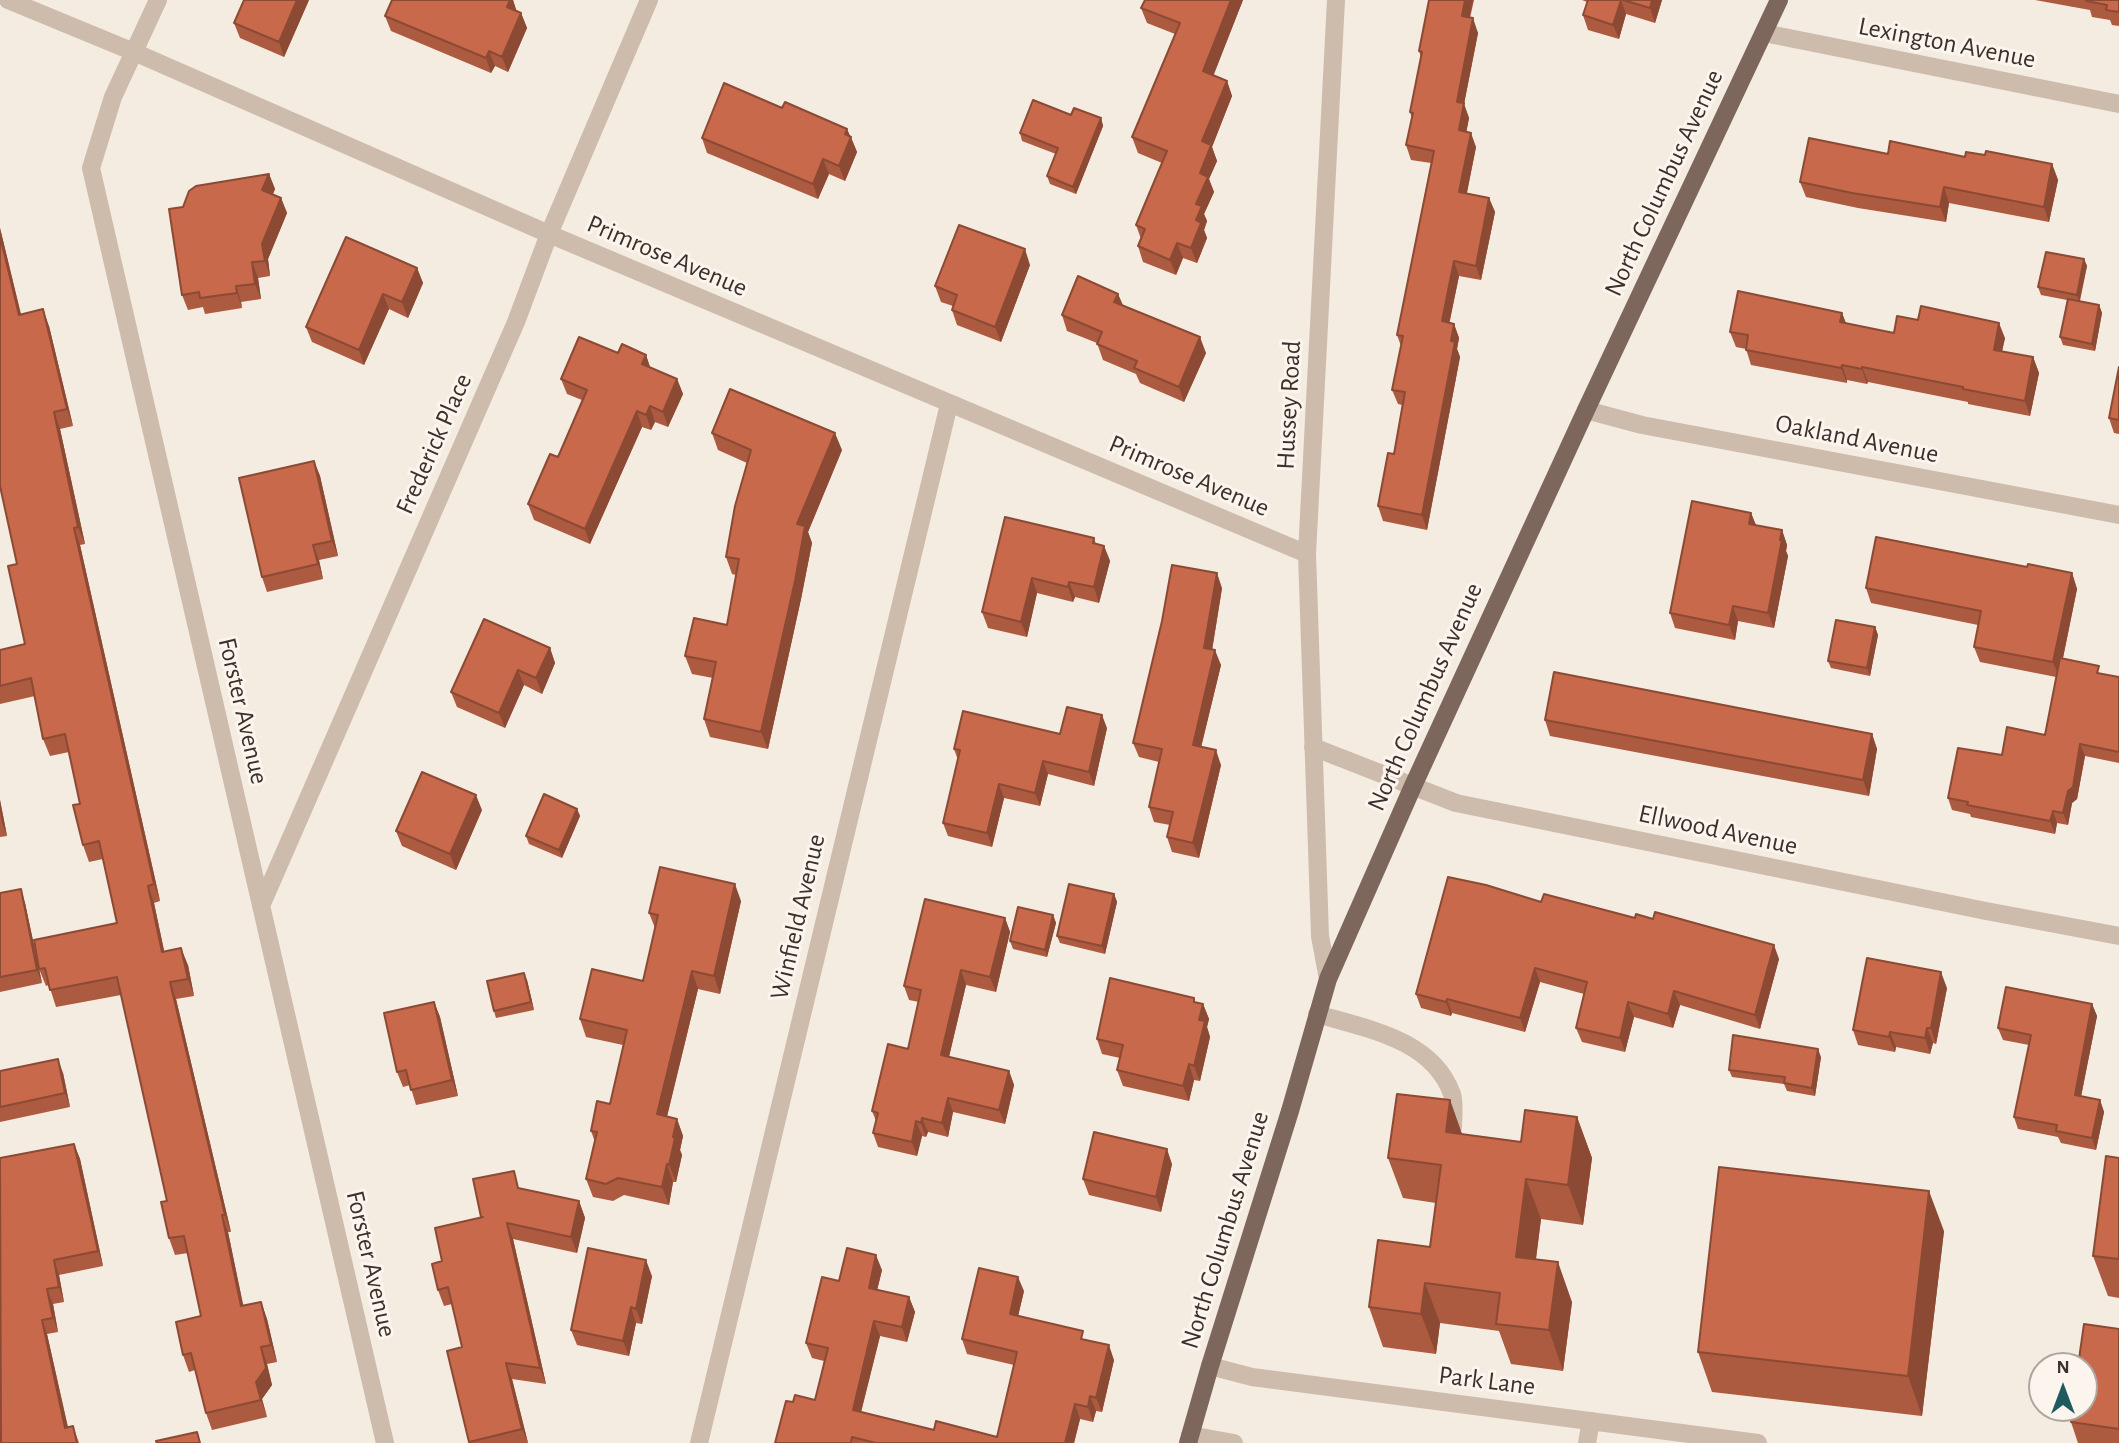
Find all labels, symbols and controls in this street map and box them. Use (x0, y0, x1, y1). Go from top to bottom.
street label: Lexington Avenue (1856, 11, 2038, 75)
street label: North Columbus Avenue (1598, 65, 1730, 301)
street label: Primrose Avenue (582, 208, 752, 304)
street label: Hussey Road (1270, 340, 1308, 470)
street label: Frederick Place (389, 369, 479, 519)
street label: Oakland Avenue (1773, 408, 1941, 470)
street label: Primrose Avenue (1104, 428, 1274, 524)
street label: North Columbus Avenue (1361, 578, 1489, 816)
street label: Forster Avenue (211, 635, 275, 787)
street label: Ellwood Avenue (1636, 798, 1800, 862)
street label: Winfield Avenue (764, 831, 832, 1003)
street label: North Columbus Avenue (1174, 1108, 1276, 1352)
street label: Forster Avenue (339, 1188, 403, 1340)
north arrow (2028, 1352, 2098, 1422)
text: N (2056, 1358, 2070, 1377)
street label: Park Lane (1437, 1360, 1537, 1402)

